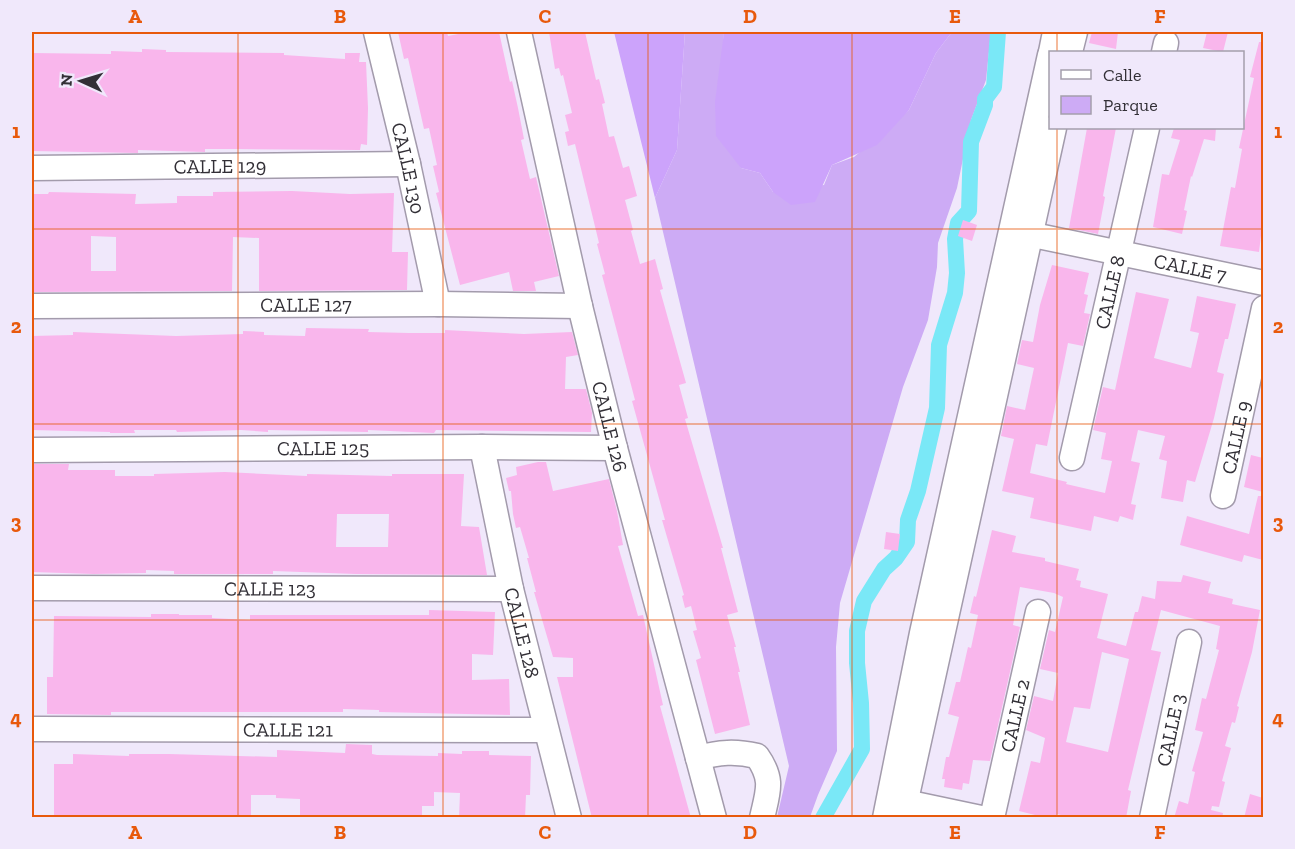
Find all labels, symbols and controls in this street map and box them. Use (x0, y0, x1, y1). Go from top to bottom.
text: A (128, 4, 142, 28)
text: B (334, 4, 346, 28)
text: C (539, 4, 552, 28)
text: D (743, 4, 757, 28)
text: E (949, 4, 961, 28)
text: F (1154, 4, 1166, 28)
north arrow (51, 51, 111, 111)
legend (1049, 51, 1244, 129)
text: Calle (1103, 64, 1141, 86)
text: N (57, 73, 76, 87)
text: Parque (1103, 94, 1158, 116)
text: 1 (12, 119, 20, 143)
text: 1 (1274, 119, 1282, 143)
street label: CALLE 130 (386, 120, 430, 216)
street label: CALLE 129 (174, 154, 266, 178)
street label: CALLE 7 (1152, 248, 1229, 287)
street label: CALLE 8 (1090, 253, 1130, 331)
street label: CALLE 127 (260, 292, 352, 317)
text: 2 (11, 314, 22, 338)
text: 2 (1273, 314, 1284, 338)
street label: CALLE 126 (587, 379, 633, 475)
street label: CALLE 9 (1216, 398, 1255, 476)
street label: CALLE 125 (277, 436, 369, 460)
text: 3 (11, 510, 22, 534)
text: 3 (1273, 510, 1284, 534)
street label: CALLE 123 (224, 576, 316, 601)
street label: CALLE 128 (499, 585, 545, 681)
street label: CALLE 2 (995, 677, 1035, 754)
street label: CALLE 3 (1151, 691, 1190, 769)
text: 4 (10, 706, 22, 730)
text: 4 (1272, 706, 1284, 730)
street label: CALLE 121 (243, 717, 333, 742)
text: A (128, 820, 142, 844)
text: B (334, 820, 346, 844)
text: C (539, 820, 552, 844)
text: D (743, 820, 757, 844)
text: E (949, 820, 961, 844)
text: F (1154, 820, 1166, 844)

